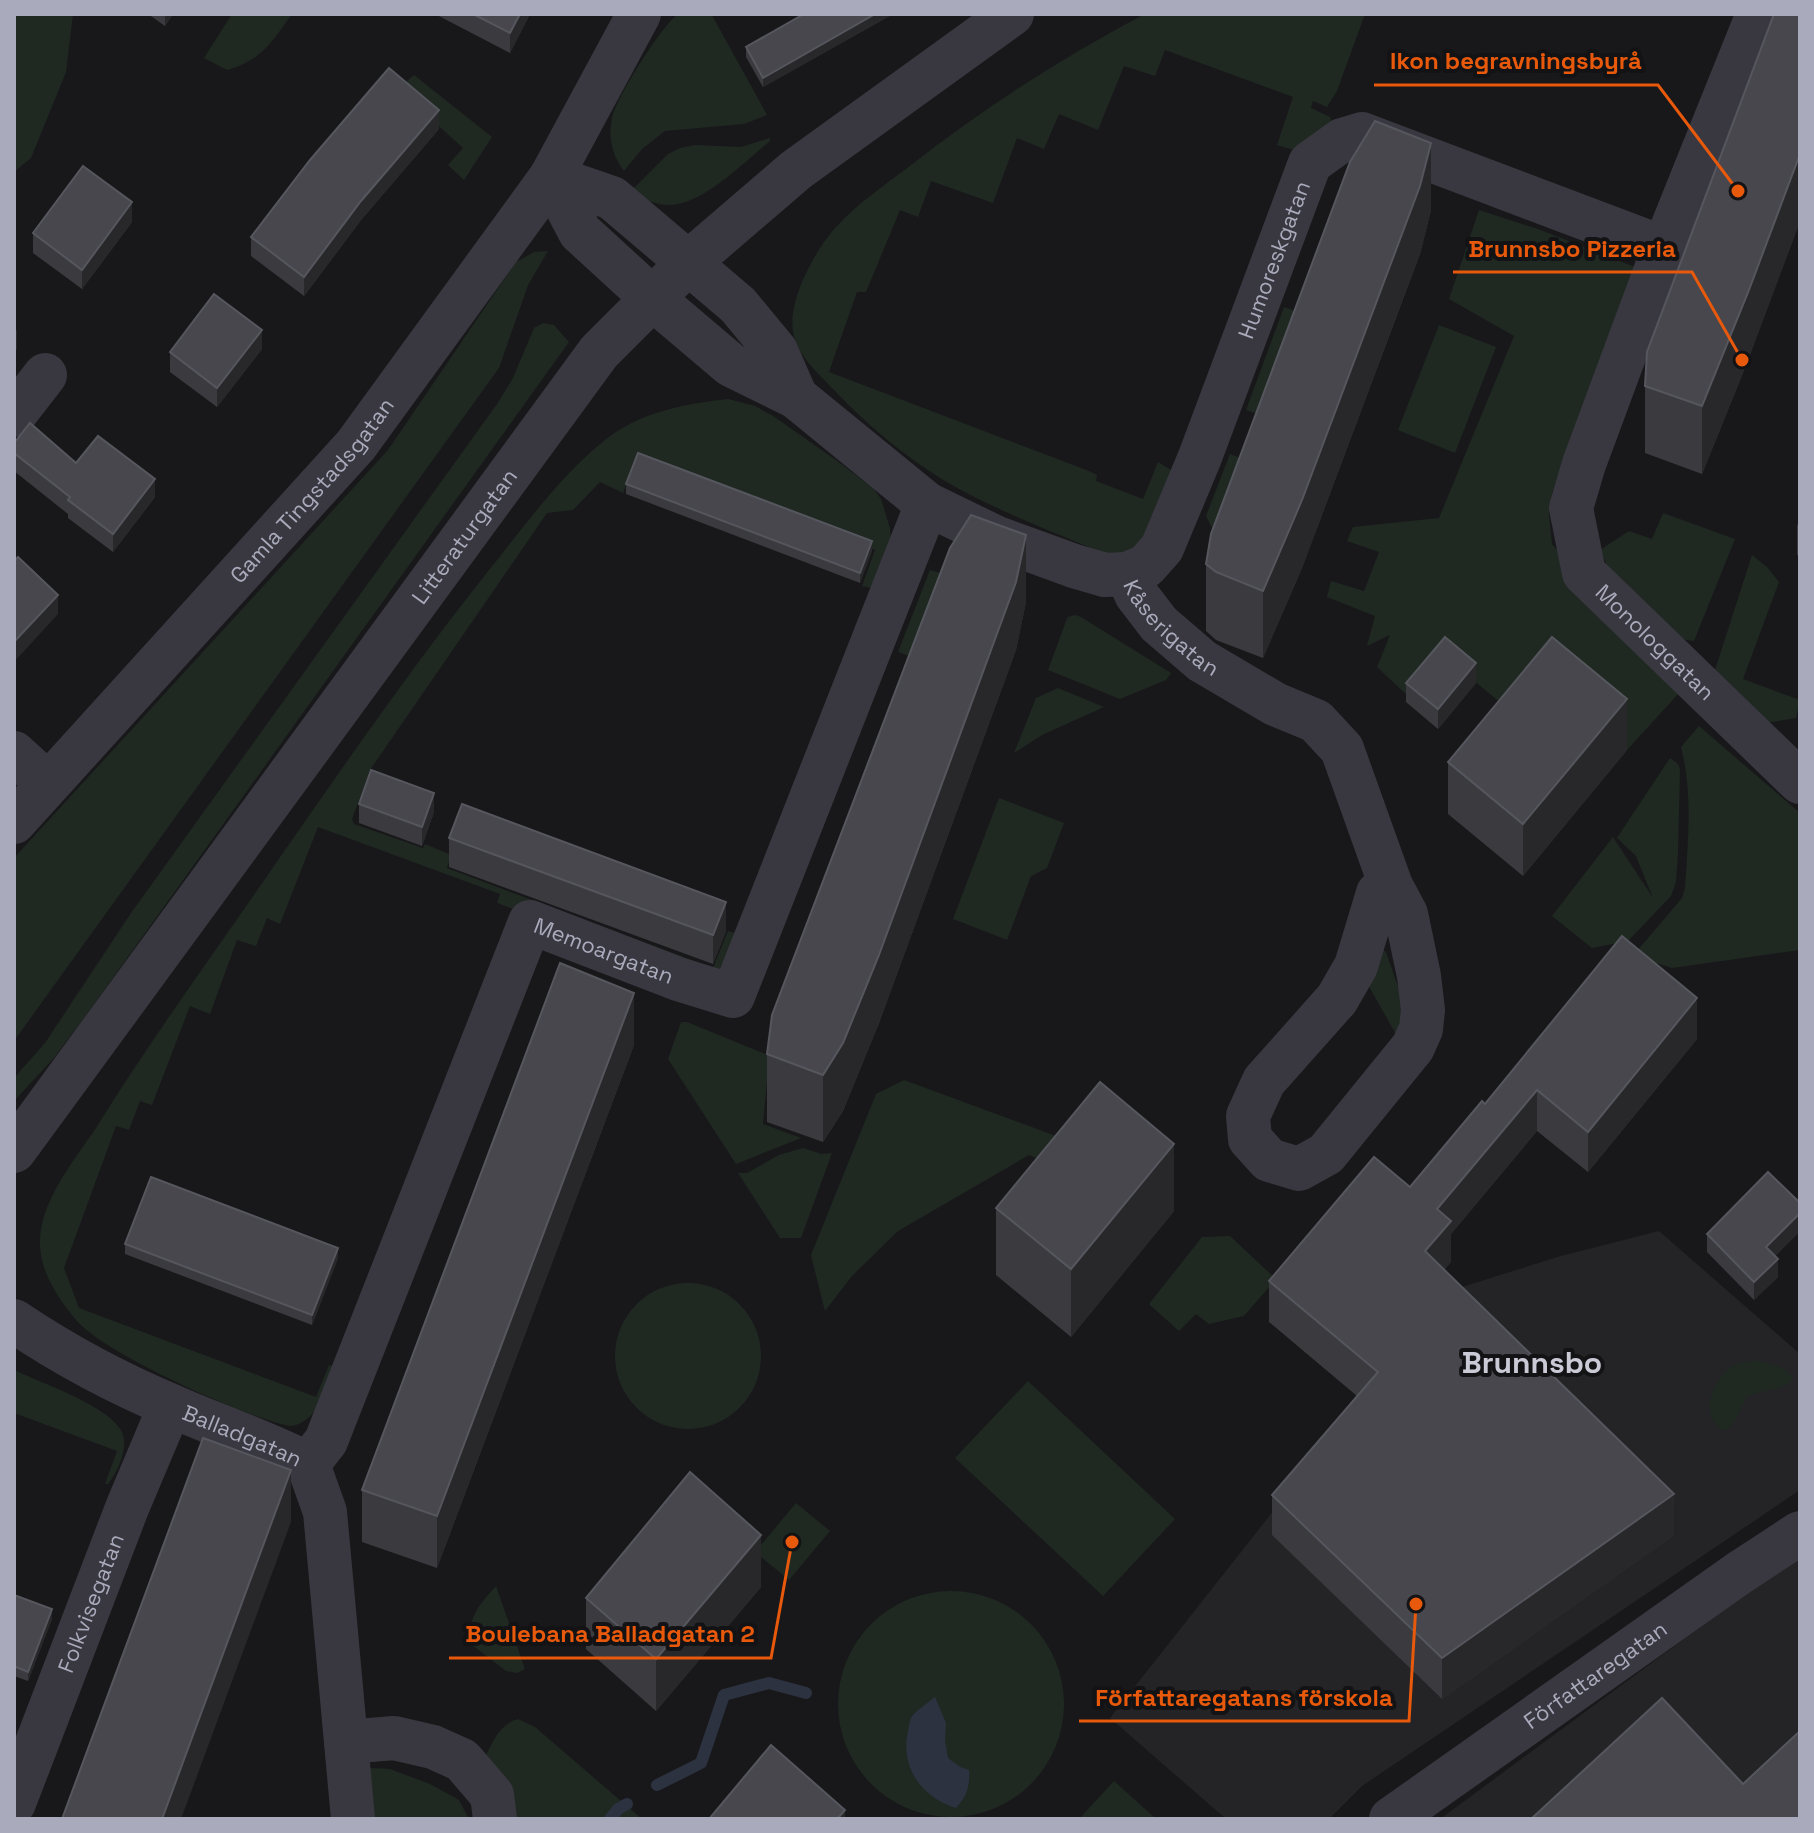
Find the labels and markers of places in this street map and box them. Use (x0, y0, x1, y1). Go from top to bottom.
callout: Ikon begravningsbyrå (1374, 37, 1658, 85)
callout: Brunnsbo Pizzeria (1453, 224, 1692, 272)
callout: Boulebana Balladgatan 2 (449, 1610, 771, 1658)
callout: Författaregatans förskola (1079, 1673, 1409, 1721)

